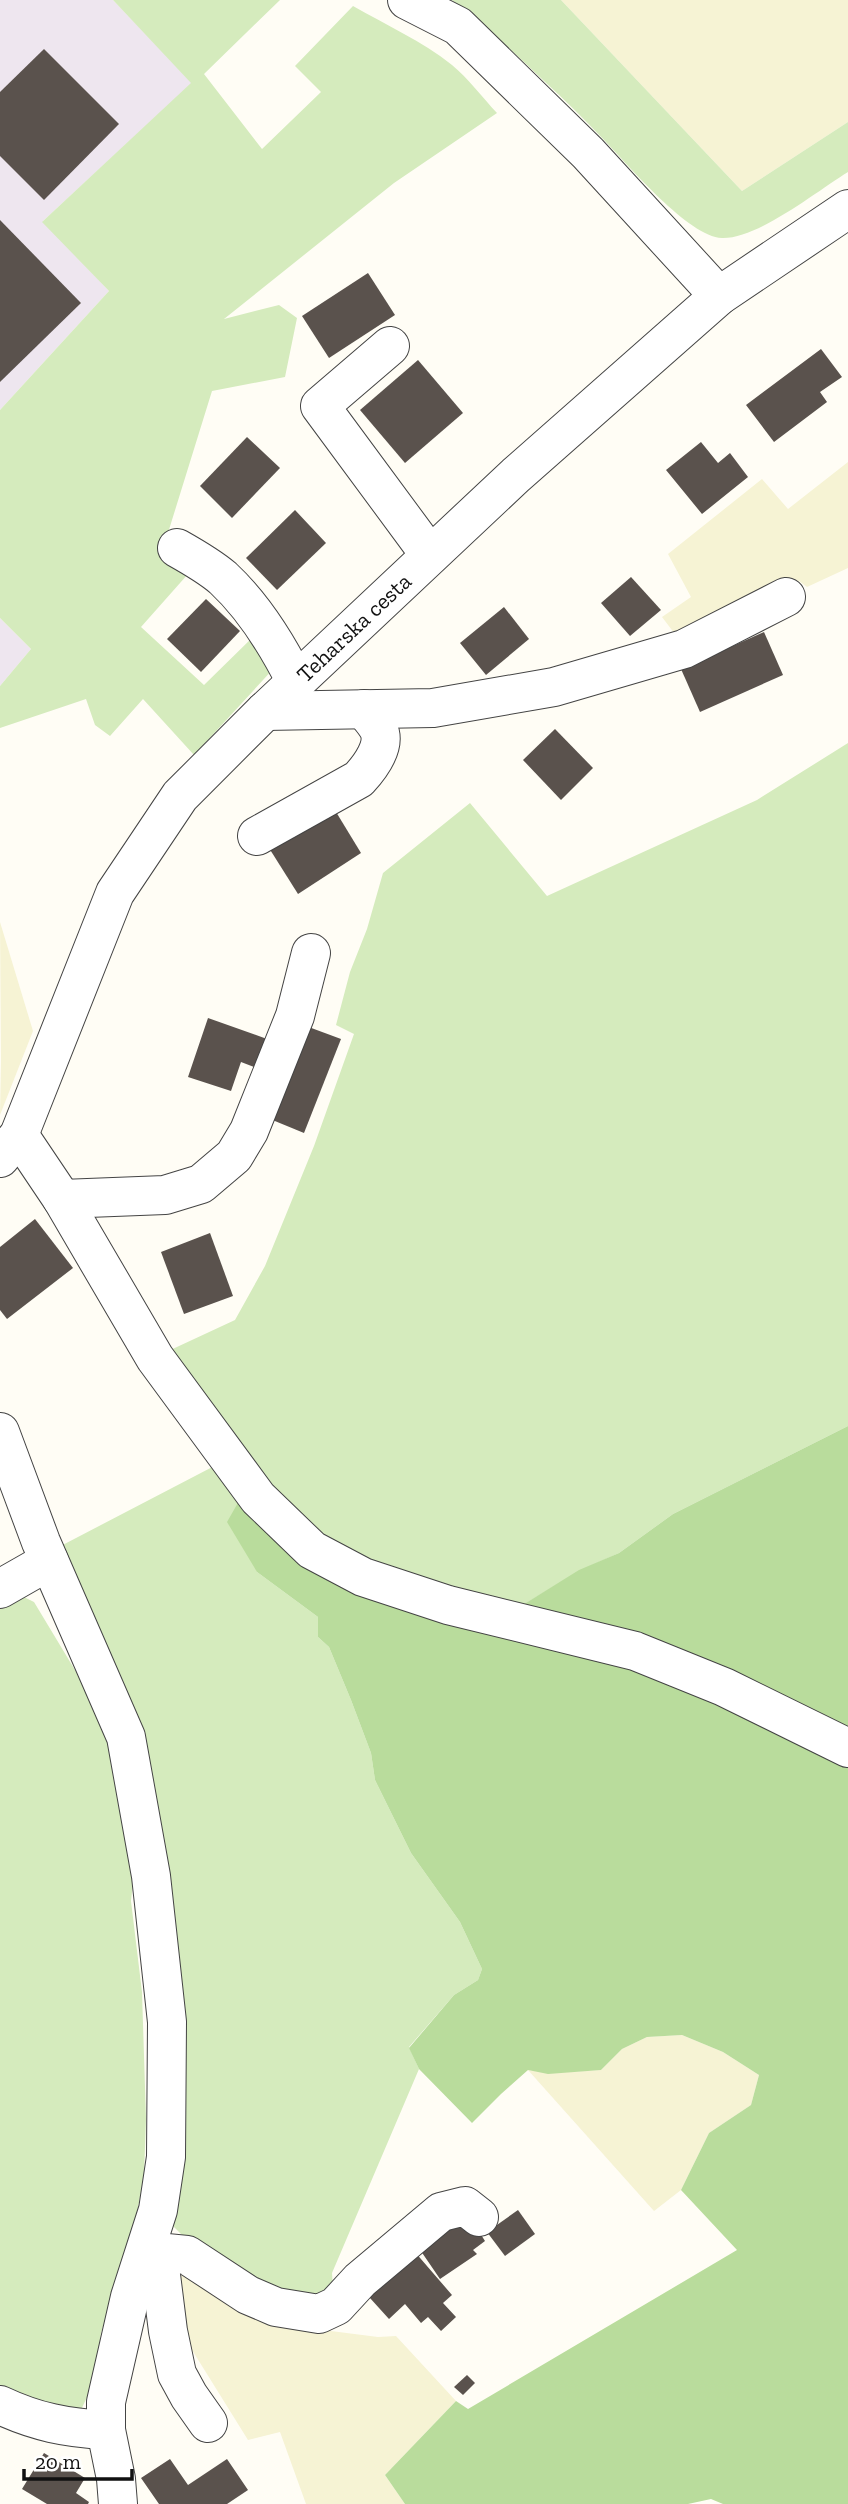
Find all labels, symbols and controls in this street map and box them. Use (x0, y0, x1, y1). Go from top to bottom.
street label: Teharska cesta (291, 567, 417, 688)
scale bar (24, 2438, 133, 2482)
text: 20 m (35, 2449, 81, 2474)

